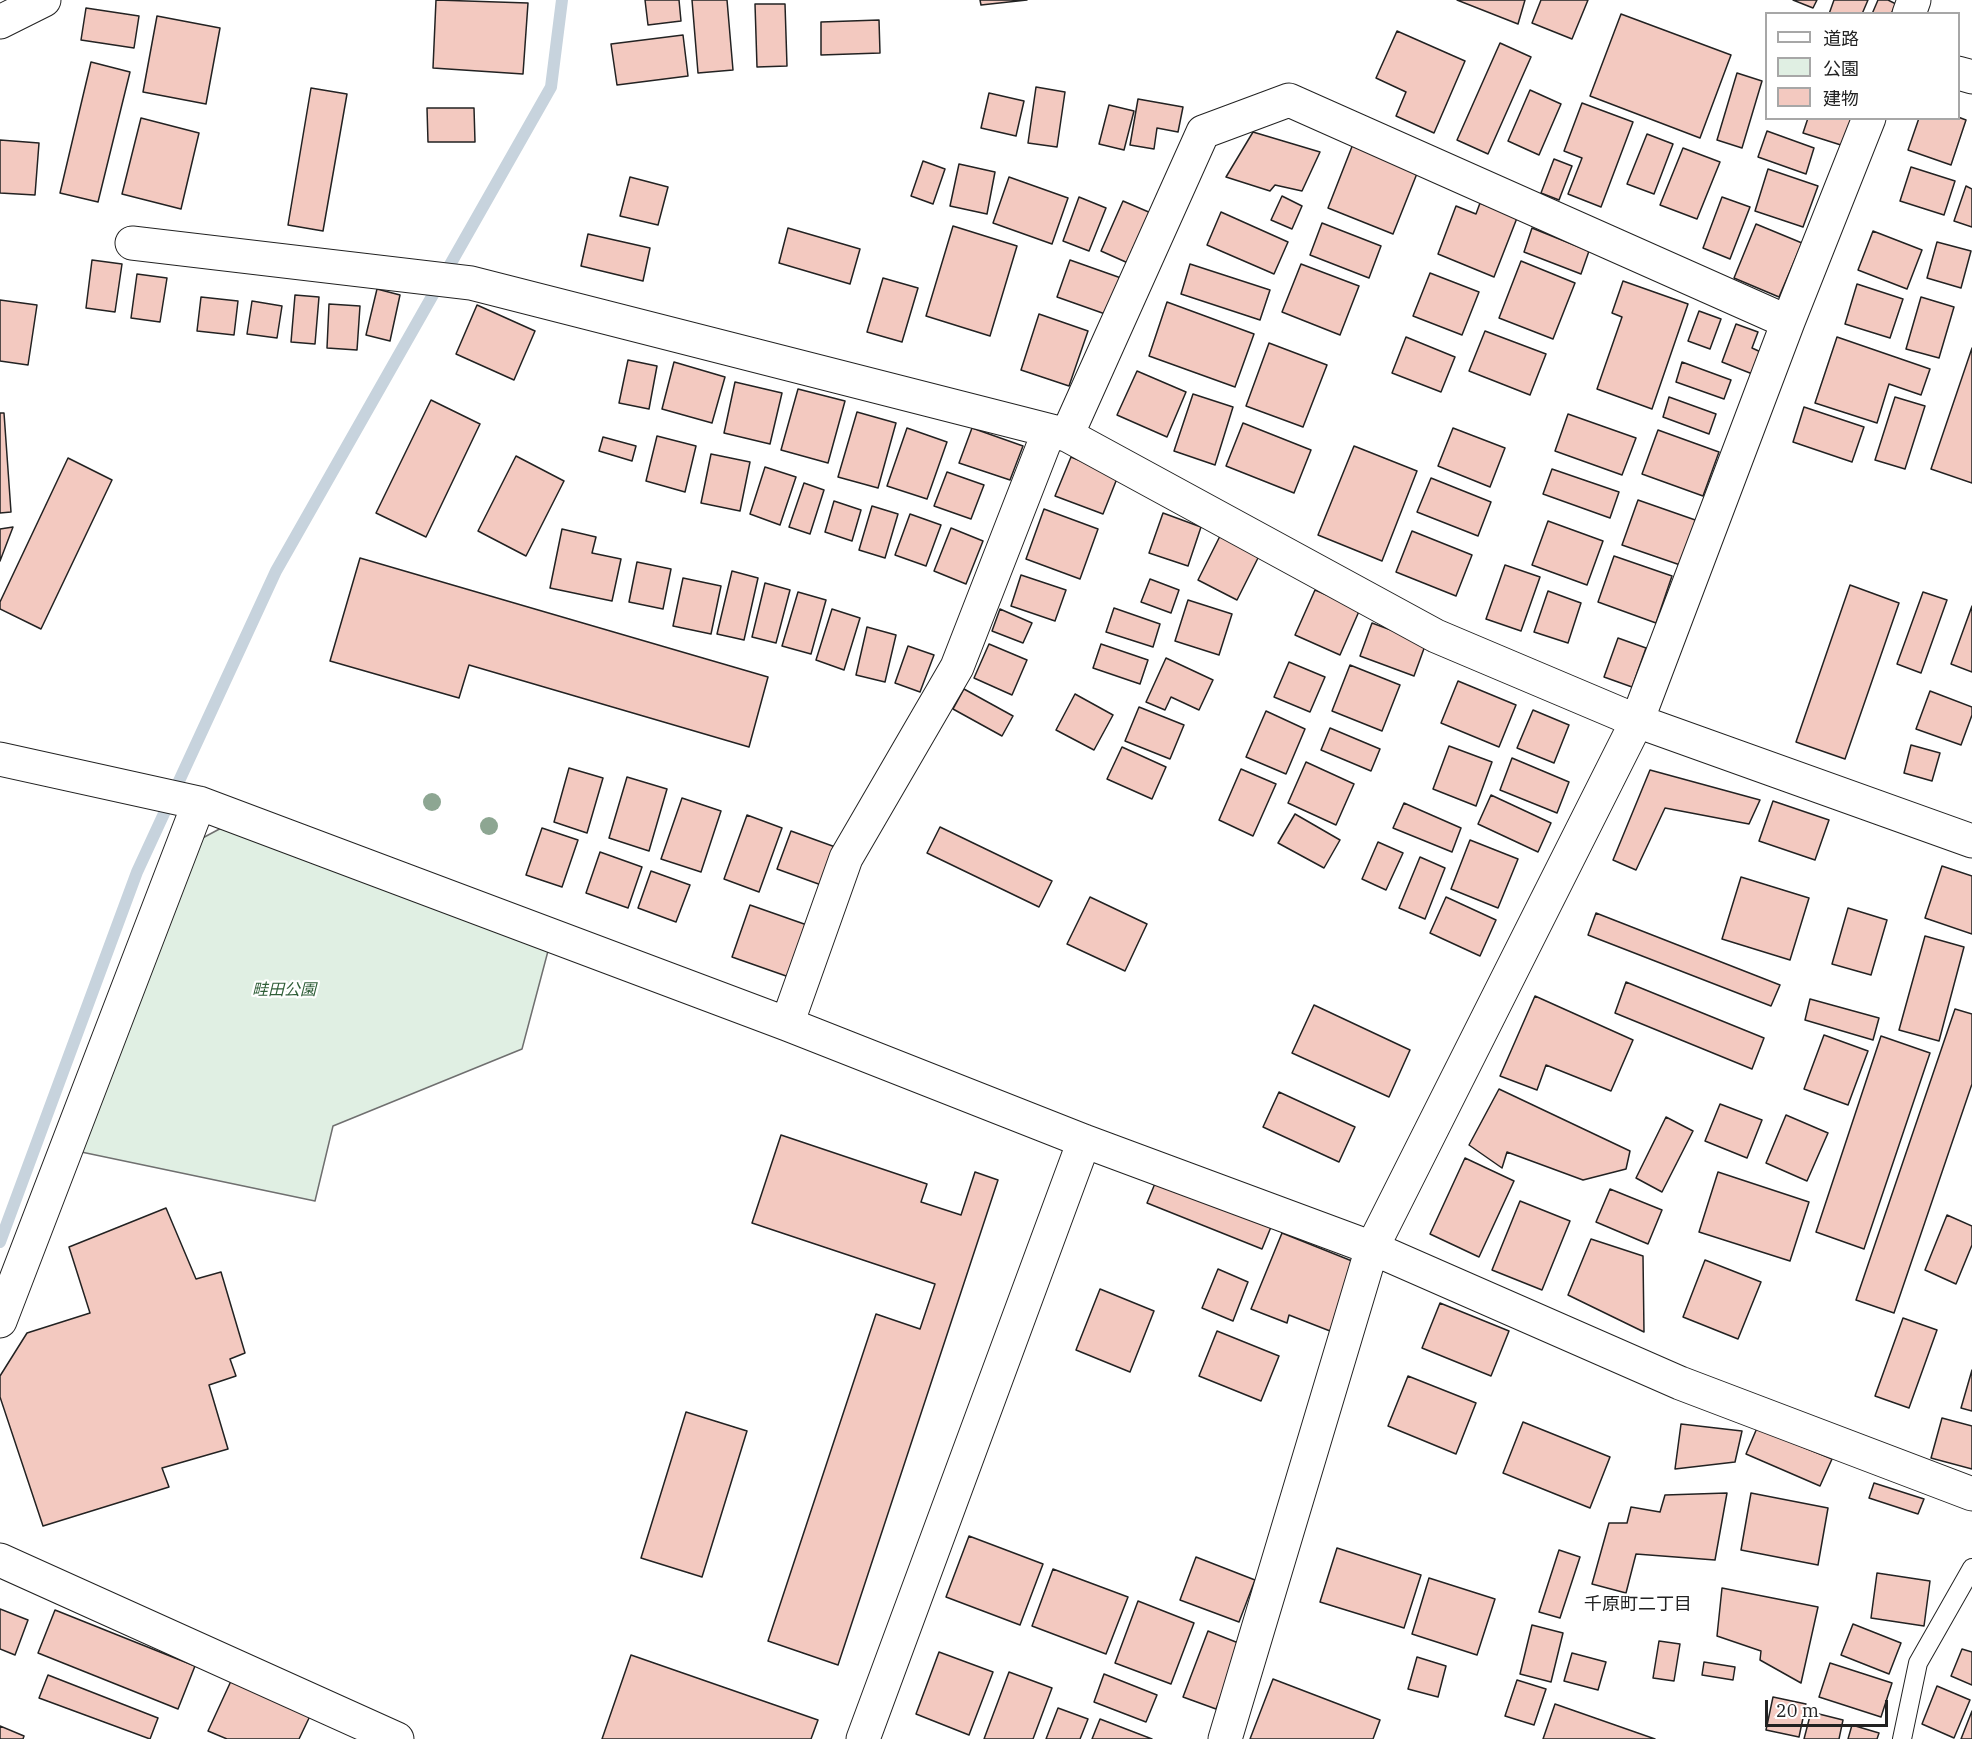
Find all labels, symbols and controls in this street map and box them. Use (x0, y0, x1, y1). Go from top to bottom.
legend (1765, 12, 1960, 120)
text: 道路 (1823, 27, 1859, 50)
text: 公園 (1823, 57, 1859, 80)
text: 建物 (1823, 87, 1859, 110)
park label: 畦田公園 (252, 980, 316, 1000)
district label: 千原町二丁目 (1584, 1594, 1692, 1616)
scale bar (1768, 1688, 1891, 1726)
text: 20 m (1776, 1699, 1819, 1722)

